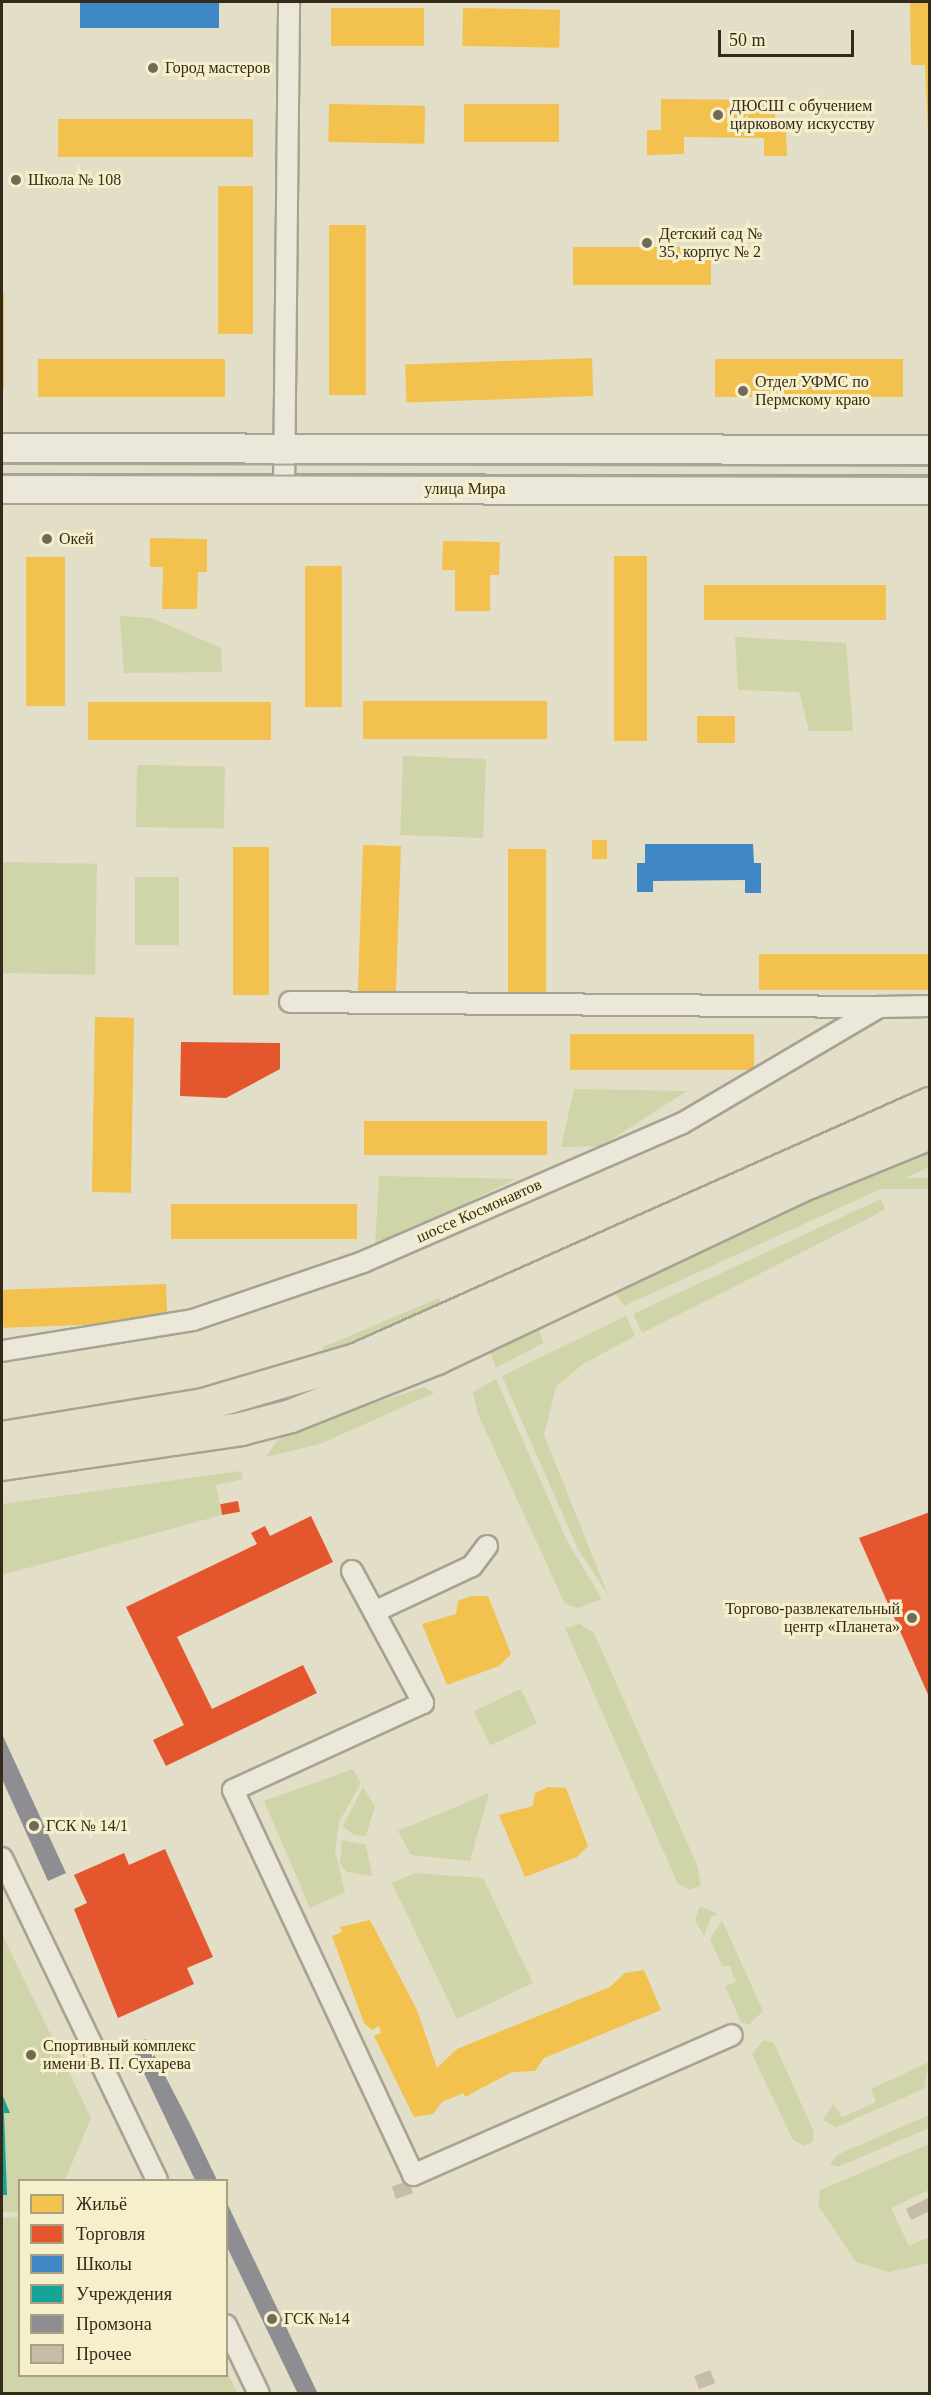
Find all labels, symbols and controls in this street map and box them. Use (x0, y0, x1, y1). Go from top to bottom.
scale bar (721, 18, 858, 56)
text: 50 m (729, 30, 766, 50)
place label: Город мастеров (165, 58, 270, 78)
marker: Город мастеров (146, 61, 160, 75)
place label: ДЮСШ с обучением цирковому искусству (730, 96, 875, 134)
marker: ДЮСШ с обучением цирковому искусству (711, 108, 725, 122)
place label: Школа № 108 (28, 170, 121, 190)
marker: Школа № 108 (9, 173, 23, 187)
place label: Детский сад № 35, корпус № 2 (659, 224, 762, 262)
marker: Детский сад № 35, корпус № 2 (640, 236, 654, 250)
place label: Отдел УФМС по Пермскому краю (755, 372, 870, 410)
marker: Отдел УФМС по Пермскому краю (736, 384, 750, 398)
street label: улица Мира (424, 479, 506, 499)
place label: Окей (59, 529, 94, 549)
marker: Окей (40, 532, 54, 546)
street label: шоссе Космонавтов (413, 1175, 545, 1247)
place label: Торгово-развлекательный центр «Планета» (725, 1599, 900, 1637)
marker: Торгово-развлекательный центр «Планета» (905, 1611, 919, 1625)
place label: ГСК № 14/1 (46, 1816, 128, 1836)
marker: ГСК № 14/1 (27, 1819, 41, 1833)
place label: Спортивный комплекс имени В. П. Сухарева (43, 2036, 196, 2074)
marker: Спортивный комплекс имени В. П. Сухарева (24, 2048, 38, 2062)
legend (18, 2179, 228, 2377)
text: Жильё (76, 2194, 127, 2214)
text: Торговля (76, 2224, 145, 2244)
text: Школы (76, 2254, 132, 2274)
text: Учреждения (76, 2284, 172, 2304)
place label: ГСК №14 (284, 2309, 350, 2329)
marker: ГСК №14 (265, 2312, 279, 2326)
text: Промзона (76, 2314, 152, 2334)
text: Прочее (76, 2344, 132, 2364)

